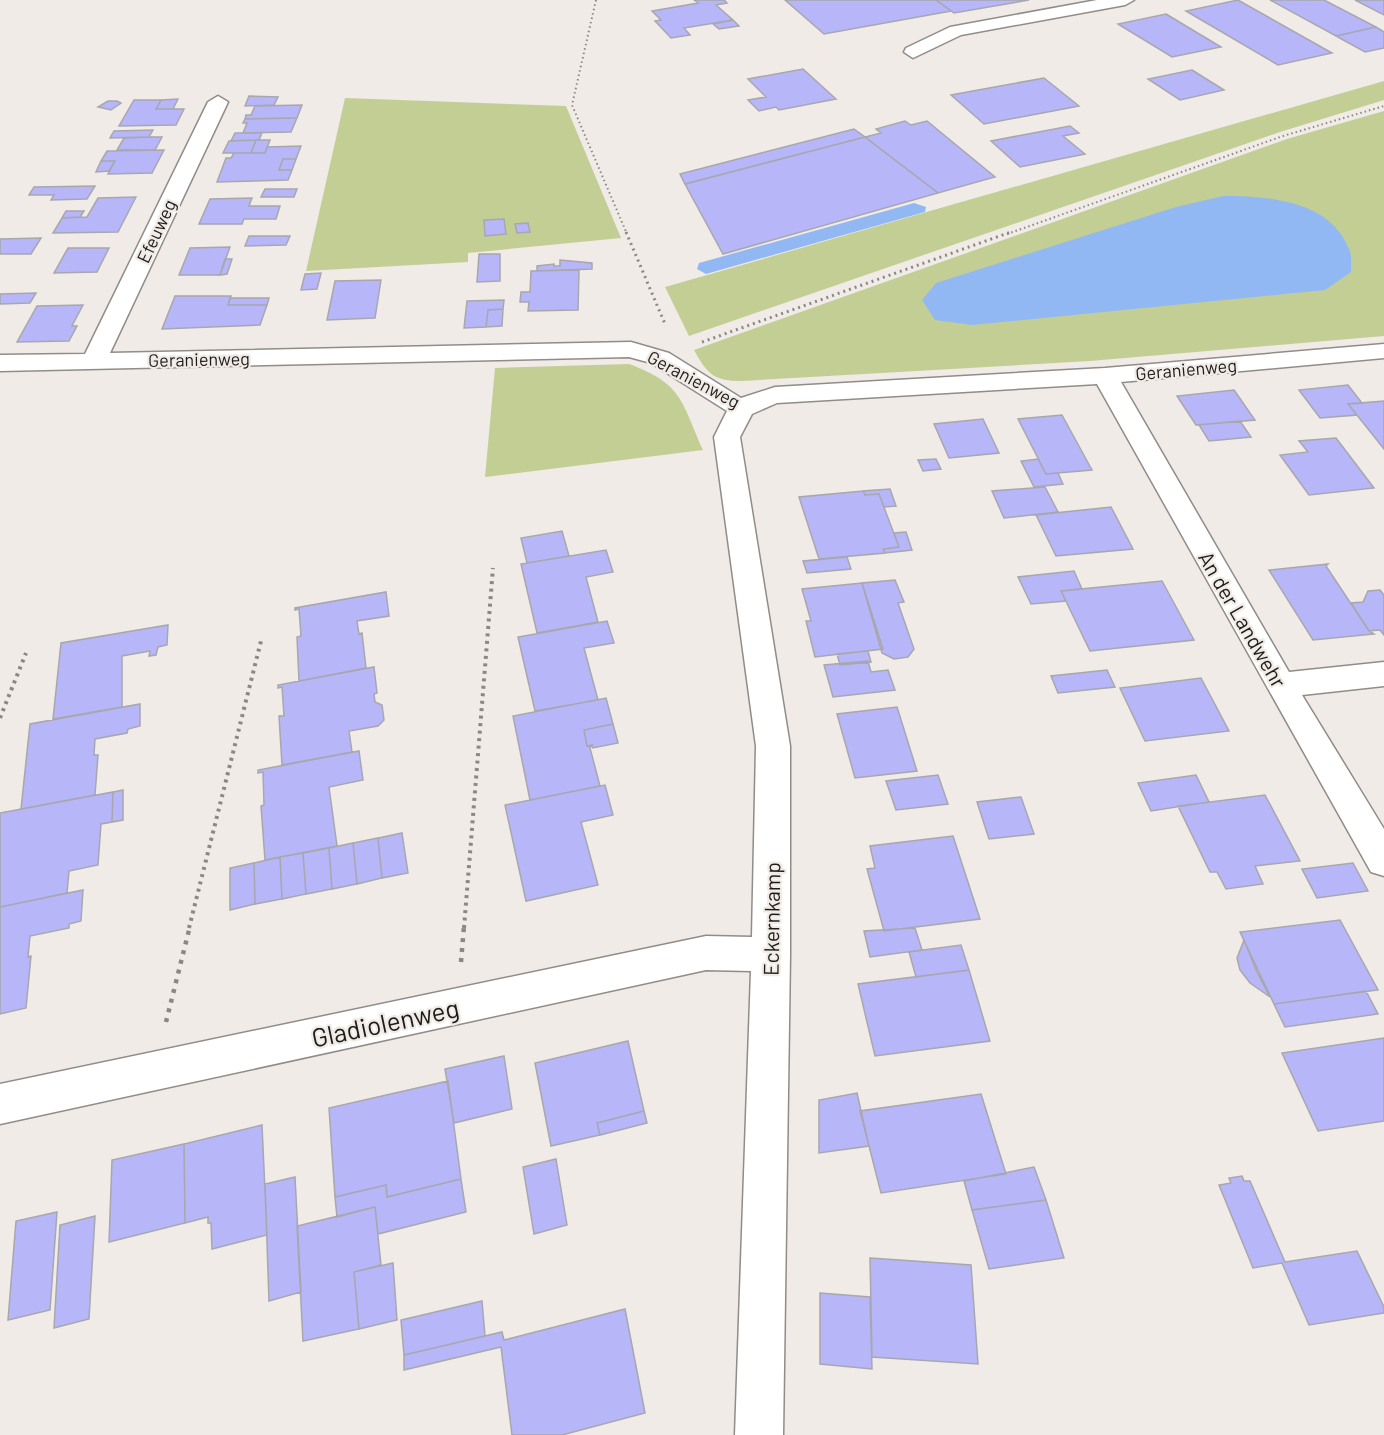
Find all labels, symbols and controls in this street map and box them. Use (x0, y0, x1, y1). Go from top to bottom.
street label: Efeuweg (132, 196, 180, 266)
street label: Geranienweg (644, 345, 744, 413)
street label: Geranienweg (148, 347, 250, 371)
street label: Geranienweg (1134, 354, 1238, 384)
street label: An der Landwehr (1194, 546, 1292, 692)
street label: Eckernkamp (758, 862, 784, 976)
street label: Gladiolenweg (308, 991, 462, 1053)

